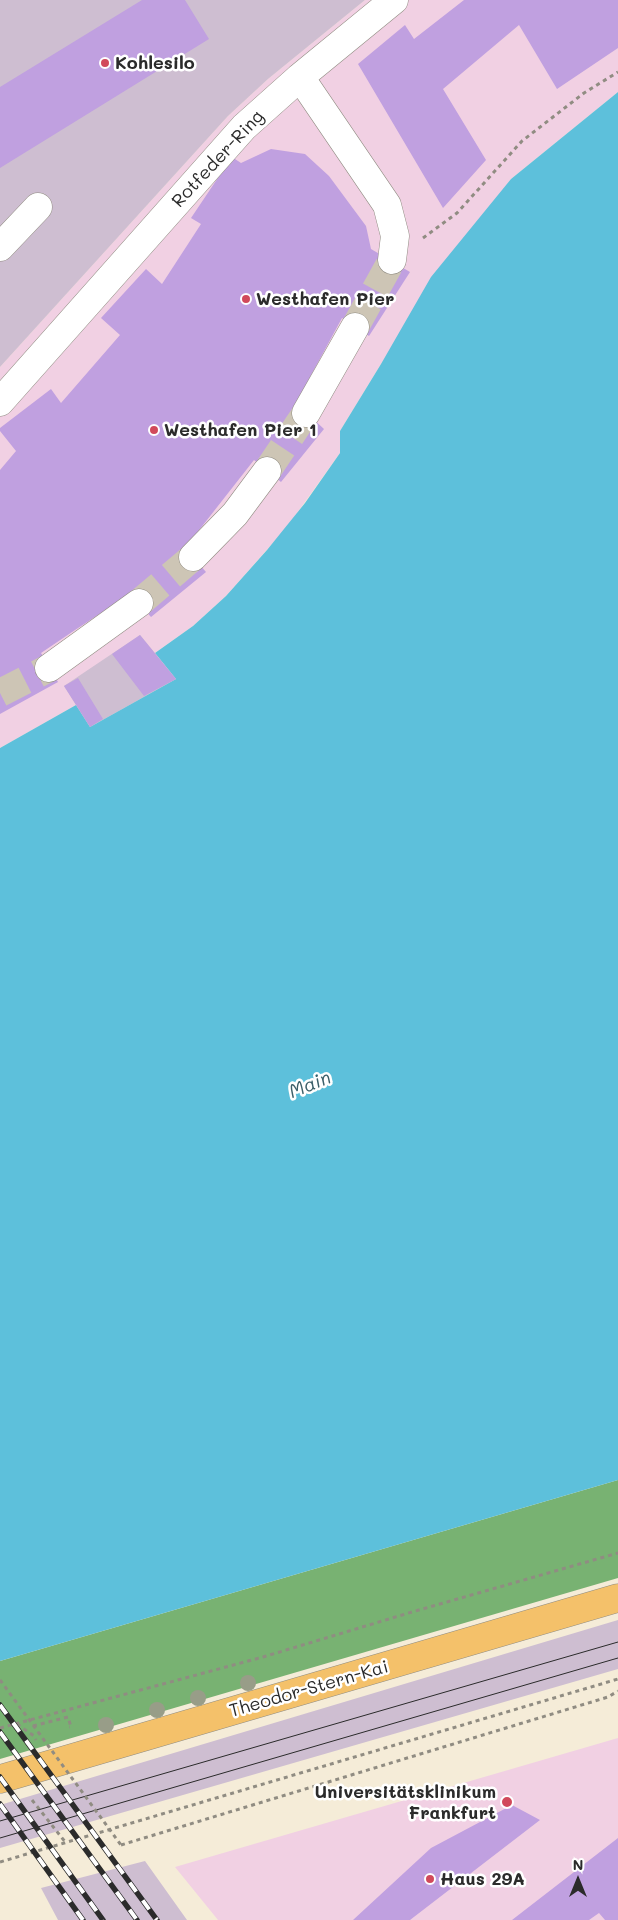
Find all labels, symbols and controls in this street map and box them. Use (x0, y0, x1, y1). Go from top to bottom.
place label: Kohlesilo (115, 52, 195, 74)
marker: Kohlesilo (99, 57, 111, 69)
street label: Rotfeder-Ring (168, 106, 268, 212)
place label: Westhafen Pier (256, 288, 394, 310)
marker: Westhafen Pier (240, 293, 252, 305)
place label: Westhafen Pier 1 (164, 419, 317, 441)
marker: Westhafen Pier 1 (148, 424, 160, 436)
water label: Main (286, 1066, 334, 1104)
street label: Theodor-Stern-Kai (227, 1656, 391, 1722)
place label: Universitätsklinikum Frankfurt (314, 1781, 496, 1824)
marker: Universitätsklinikum Frankfurt (500, 1795, 514, 1809)
north arrow (553, 1855, 603, 1905)
text: N (573, 1855, 583, 1874)
place label: Haus 29A (440, 1868, 525, 1890)
marker: Haus 29A (424, 1873, 436, 1885)

